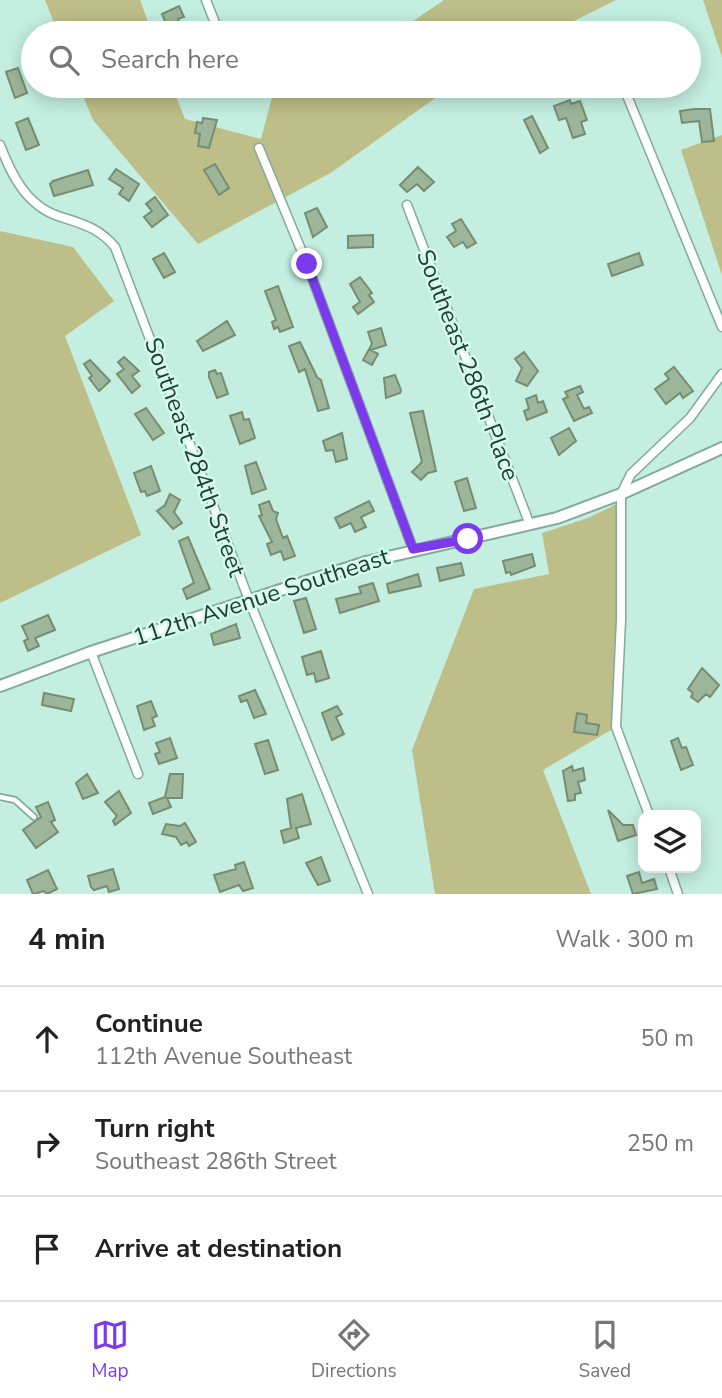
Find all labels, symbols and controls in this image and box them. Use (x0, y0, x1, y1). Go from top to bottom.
search box (21, 21, 701, 98)
icon: search (45, 41, 83, 79)
text: Search here (101, 42, 239, 77)
street label: Southeast 286th Place (409, 245, 527, 485)
route end (291, 248, 322, 279)
street label: Southeast 284th Street (137, 333, 253, 581)
route start (452, 523, 483, 554)
street label: 112th Avenue Southeast (129, 540, 394, 654)
map controls (638, 810, 701, 873)
button: layers (638, 810, 701, 873)
text: 4 min (28, 919, 106, 960)
text: Walk · 300 m (555, 924, 694, 955)
text: Continue (95, 1006, 203, 1041)
icon: ahead (28, 1020, 66, 1058)
text: 50 m (641, 1023, 694, 1054)
text: 112th Avenue Southeast (95, 1041, 352, 1072)
text: Turn right (95, 1111, 214, 1146)
icon: right (28, 1125, 66, 1163)
text: 250 m (627, 1128, 694, 1159)
text: Southeast 286th Street (95, 1146, 336, 1177)
icon: arrive (28, 1230, 66, 1268)
text: Arrive at destination (95, 1231, 342, 1266)
tab: Map (91, 1316, 129, 1384)
tab: Directions (311, 1316, 397, 1384)
tab: Saved (579, 1316, 631, 1384)

